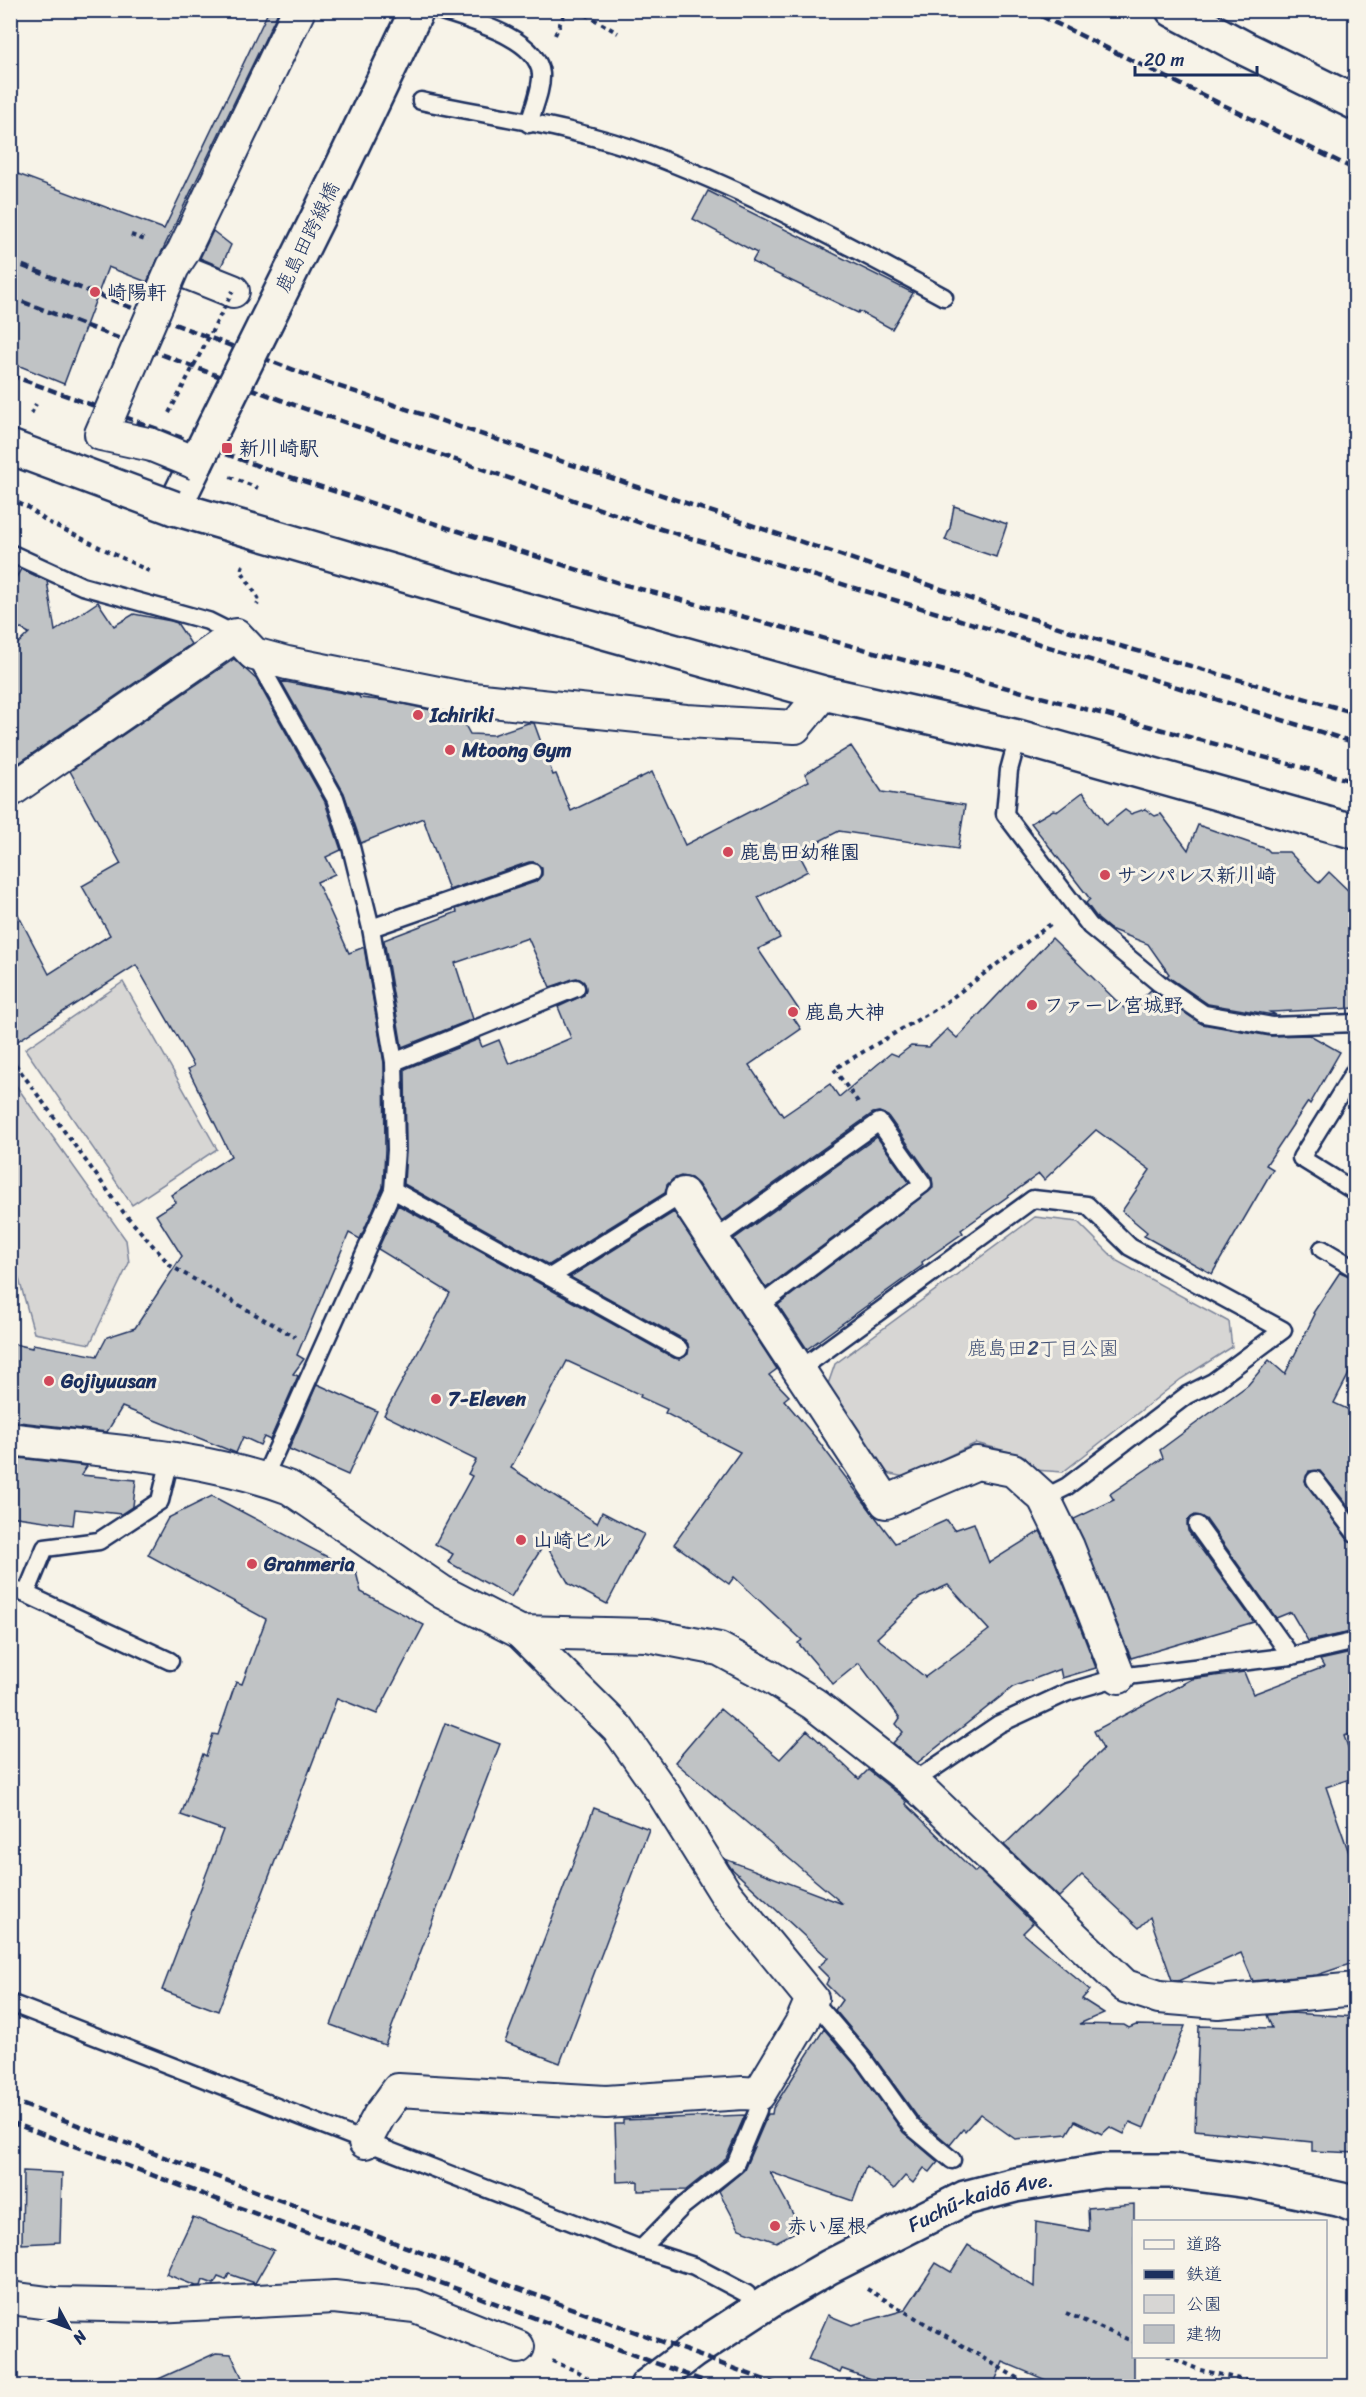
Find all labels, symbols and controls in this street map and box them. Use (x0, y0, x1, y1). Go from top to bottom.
scale bar (1135, 39, 1256, 77)
text: 20 m (1144, 44, 1184, 76)
street label: 鹿島田跨線橋 (265, 176, 349, 299)
place label: 崎陽軒 (107, 275, 167, 310)
marker: 崎陽軒 (88, 285, 102, 299)
place label: 新川崎駅 (239, 431, 319, 466)
marker: 新川崎駅 (220, 441, 234, 455)
place label: Ichiriki (429, 698, 495, 733)
marker: Ichiriki (411, 708, 425, 722)
place label: Mtoong Gym (461, 733, 572, 768)
marker: Mtoong Gym (443, 743, 457, 757)
place label: 鹿島田幼稚園 (740, 835, 860, 870)
marker: 鹿島田幼稚園 (721, 845, 735, 859)
place label: サンパレス新川崎 (1117, 858, 1276, 893)
marker: サンパレス新川崎 (1098, 868, 1112, 882)
place label: ファーレ宮城野 (1044, 988, 1183, 1023)
place label: 鹿島大神 (805, 995, 885, 1030)
marker: ファーレ宮城野 (1025, 998, 1039, 1012)
marker: 鹿島大神 (786, 1005, 800, 1019)
park label: 鹿島田2丁目公園 (967, 1331, 1119, 1366)
place label: Gojiyuusan (60, 1364, 157, 1399)
marker: Gojiyuusan (42, 1374, 56, 1388)
place label: 7-Eleven (448, 1382, 526, 1417)
marker: 7-Eleven (429, 1392, 443, 1406)
place label: 山崎ビル (533, 1523, 613, 1558)
marker: 山崎ビル (514, 1533, 528, 1547)
place label: Granmeria (263, 1547, 355, 1582)
marker: Granmeria (245, 1557, 259, 1571)
street label: Fuchū-kaidō Ave. (901, 2162, 1056, 2242)
place label: 赤い屋根 (787, 2209, 867, 2244)
marker: 赤い屋根 (768, 2219, 782, 2233)
legend (1132, 2220, 1327, 2358)
text: 道路 (1186, 2228, 1222, 2260)
text: 鉄道 (1186, 2258, 1222, 2290)
text: 公園 (1186, 2288, 1222, 2320)
north arrow (39, 2298, 99, 2358)
text: 建物 (1186, 2318, 1222, 2350)
text: N (65, 2323, 95, 2352)

